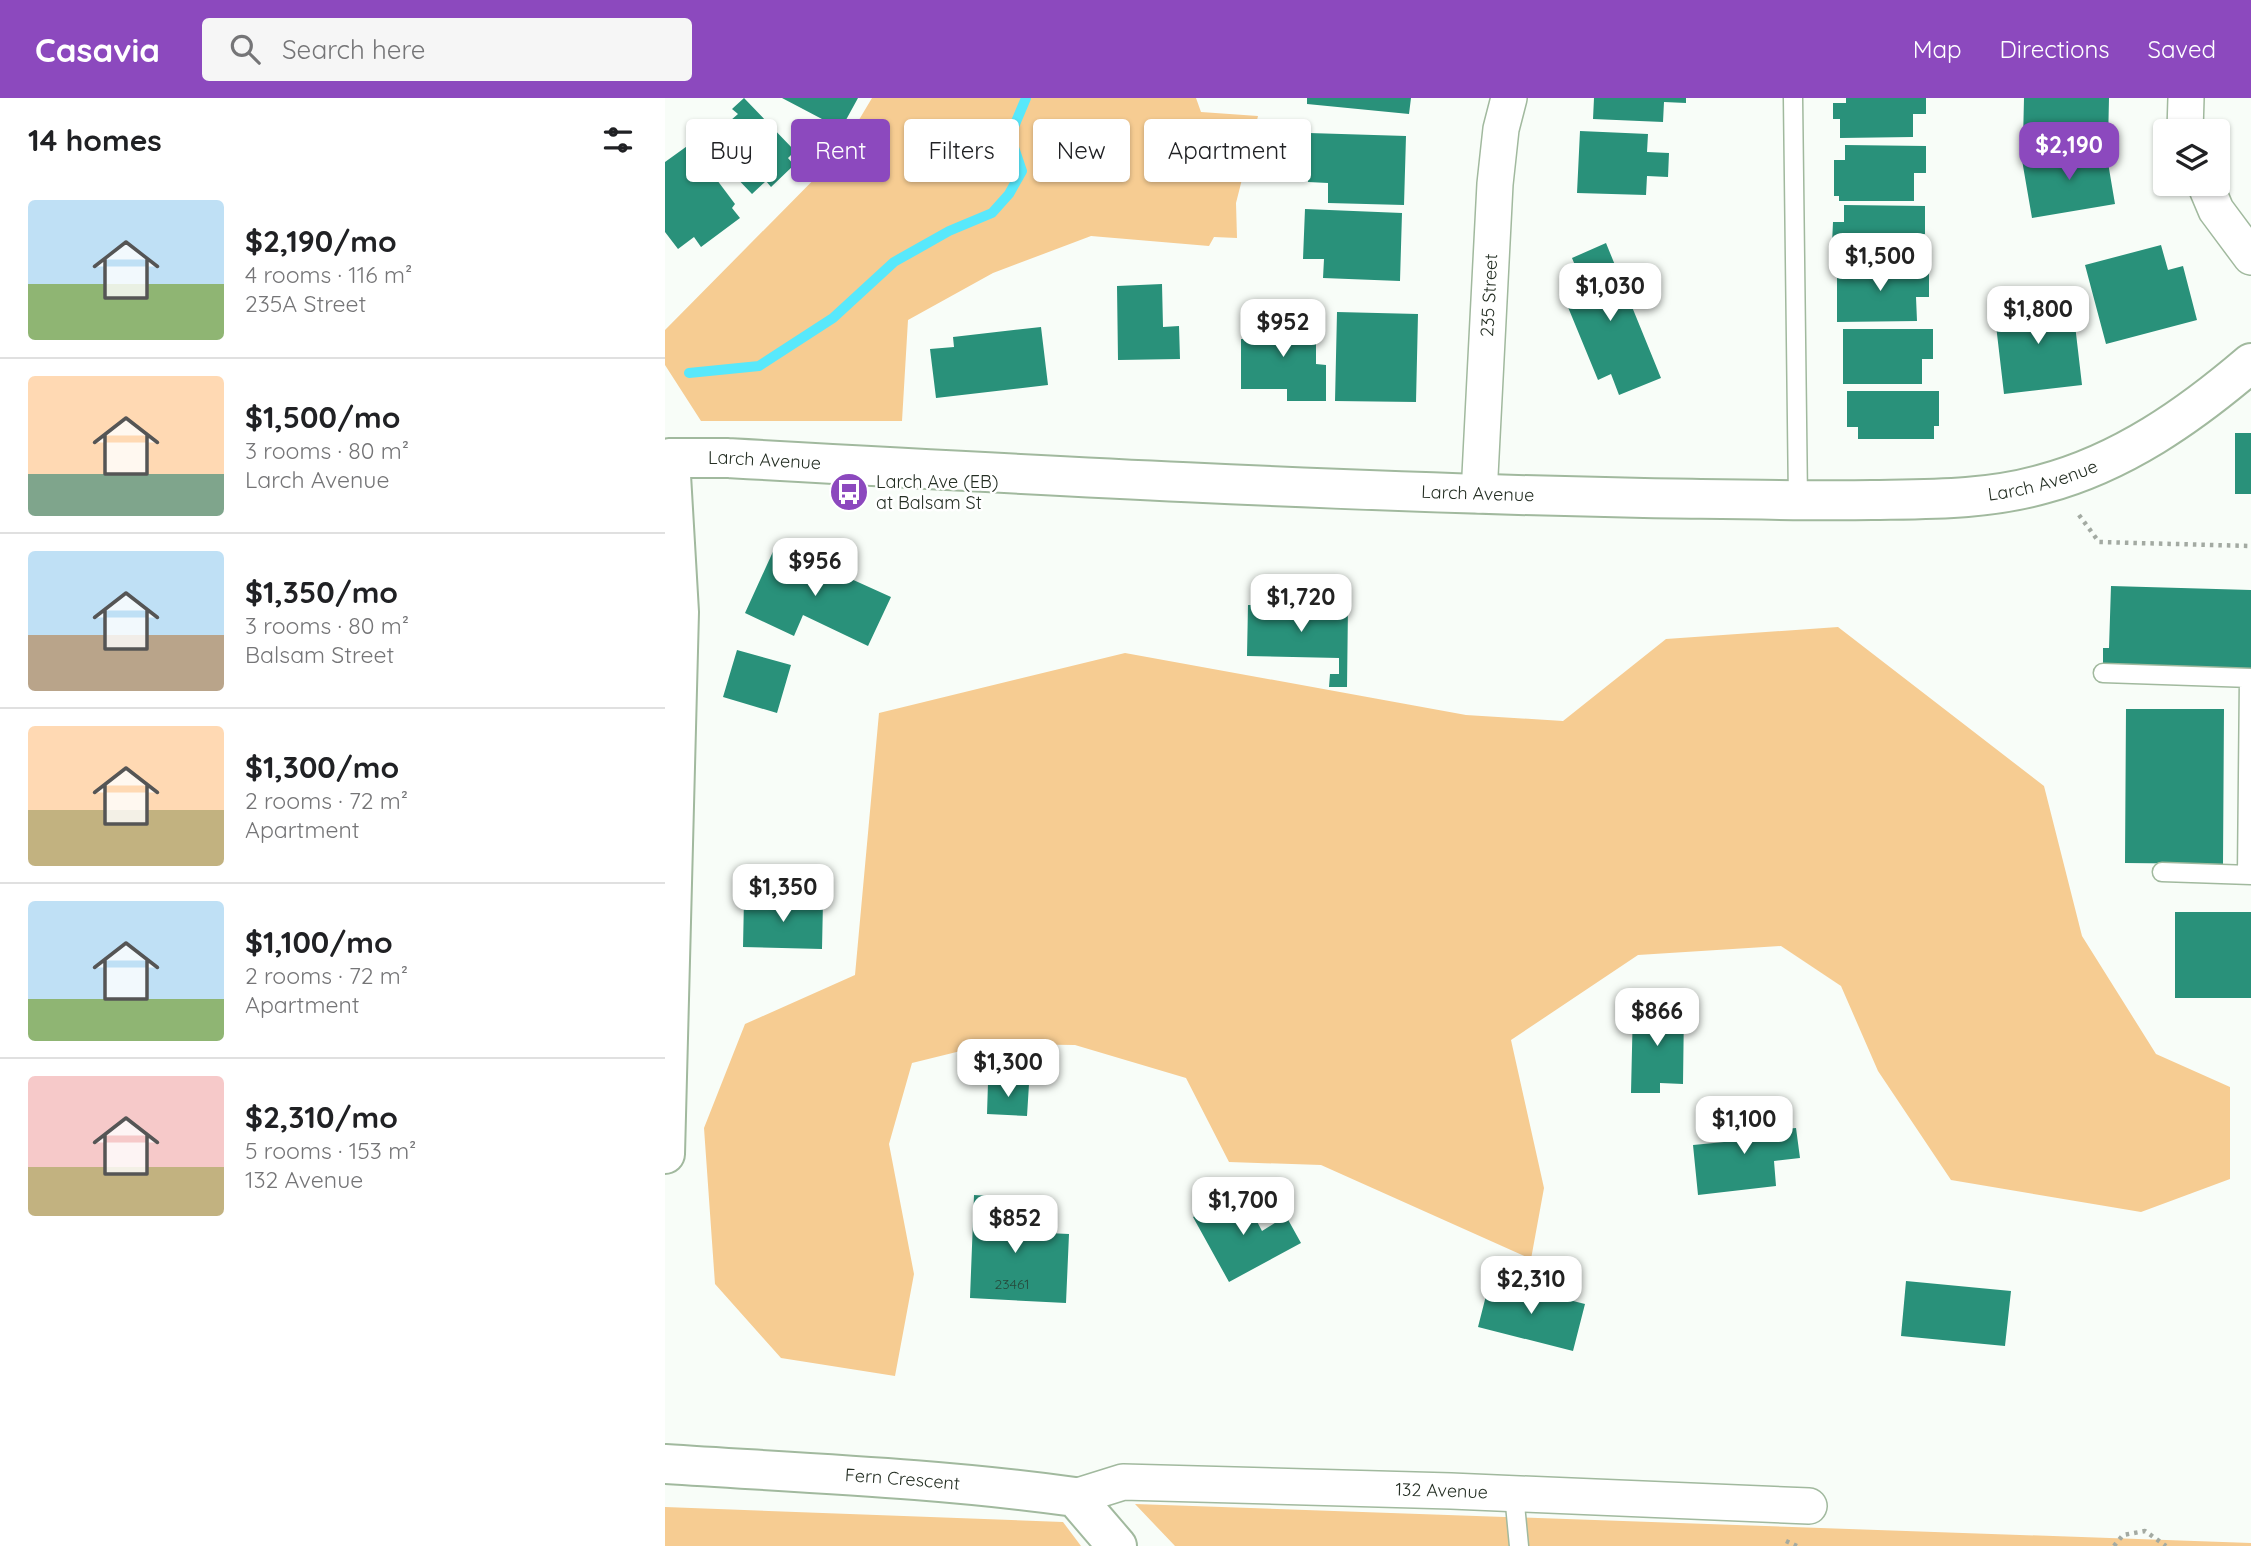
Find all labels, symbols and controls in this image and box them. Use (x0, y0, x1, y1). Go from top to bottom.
search box (202, 18, 692, 81)
text: Casavia (35, 29, 160, 70)
icon: search (226, 30, 264, 68)
text: Search here (282, 33, 426, 66)
text: Map (1913, 34, 1962, 64)
text: Directions (2000, 34, 2110, 64)
text: Saved (2148, 34, 2216, 64)
chip: Buy (686, 119, 777, 182)
chip: Rent (791, 119, 890, 182)
chip: Filters (904, 119, 1019, 182)
chip: New (1033, 119, 1130, 182)
chip: Apartment (1144, 119, 1311, 182)
map controls (2153, 119, 2230, 196)
button: layers (2153, 119, 2230, 196)
text: 14 homes (28, 121, 162, 159)
icon: filters (599, 121, 637, 159)
pin: $2,190 (2012, 122, 2126, 182)
text: $2,190 (2035, 130, 2103, 159)
text: $2,190/mo (245, 222, 397, 260)
icon: home (84, 228, 168, 312)
pin: $1,500 (1823, 234, 1937, 293)
text: $1,500 (1845, 241, 1915, 270)
street label: 235 Street (1475, 253, 1502, 337)
text: 4 rooms · 116 m² (245, 260, 412, 289)
pin: $1,030 (1553, 264, 1667, 323)
text: $1,030 (1575, 271, 1645, 300)
pin: $1,800 (1981, 286, 2095, 346)
text: 235A Street (245, 289, 366, 318)
text: $1,800 (2003, 294, 2073, 323)
pin: $952 (1242, 300, 1324, 359)
text: $952 (1256, 307, 1310, 336)
text: $1,500/mo (245, 398, 400, 436)
icon: home (84, 404, 168, 488)
text: 3 rooms · 80 m² (245, 436, 409, 465)
street label: Larch Avenue (708, 446, 822, 474)
street label: Larch Avenue (1986, 454, 2101, 506)
text: Larch Avenue (245, 465, 389, 494)
place label: Larch Ave (EB) at Balsam St (876, 470, 999, 514)
bus stop icon: Larch Ave (EB) at Balsam St (828, 471, 870, 513)
street label: Larch Avenue (1421, 480, 1535, 506)
pin: $956 (774, 538, 856, 598)
text: $956 (789, 546, 841, 575)
text: $1,350/mo (245, 573, 398, 611)
pin: $1,720 (1244, 574, 1358, 634)
icon: home (84, 579, 168, 663)
text: $1,720 (1267, 582, 1335, 611)
text: 3 rooms · 80 m² (245, 611, 409, 640)
text: Balsam Street (245, 640, 394, 669)
text: $1,300/mo (245, 748, 399, 786)
icon: home (84, 754, 168, 838)
text: 2 rooms · 72 m² (245, 786, 408, 815)
text: Apartment (245, 815, 359, 844)
pin: $1,350 (726, 864, 840, 924)
text: $1,350 (749, 872, 817, 901)
text: $1,100/mo (245, 923, 393, 961)
icon: home (84, 929, 168, 1013)
text: 2 rooms · 72 m² (245, 961, 408, 990)
pin: $866 (1616, 988, 1698, 1048)
text: Apartment (245, 990, 359, 1019)
text: $866 (1631, 996, 1683, 1025)
pin: $1,300 (951, 1040, 1065, 1099)
text: $1,300 (973, 1047, 1043, 1076)
pin: $1,100 (1687, 1096, 1801, 1156)
text: $2,310/mo (245, 1098, 398, 1136)
icon: home (84, 1104, 168, 1188)
text: $1,100 (1712, 1104, 1776, 1133)
text: 5 rooms · 153 m² (245, 1136, 416, 1165)
text: 132 Avenue (245, 1165, 363, 1194)
pin: $1,700 (1186, 1178, 1300, 1237)
text: $1,700 (1208, 1185, 1278, 1214)
pin: $852 (974, 1196, 1056, 1255)
text: $852 (989, 1203, 1041, 1232)
pin: $2,310 (1474, 1256, 1588, 1316)
text: $2,310 (1497, 1264, 1565, 1293)
house number: 23461 (994, 1275, 1030, 1293)
street label: Fern Crescent (844, 1463, 961, 1495)
street label: 132 Avenue (1395, 1477, 1488, 1504)

